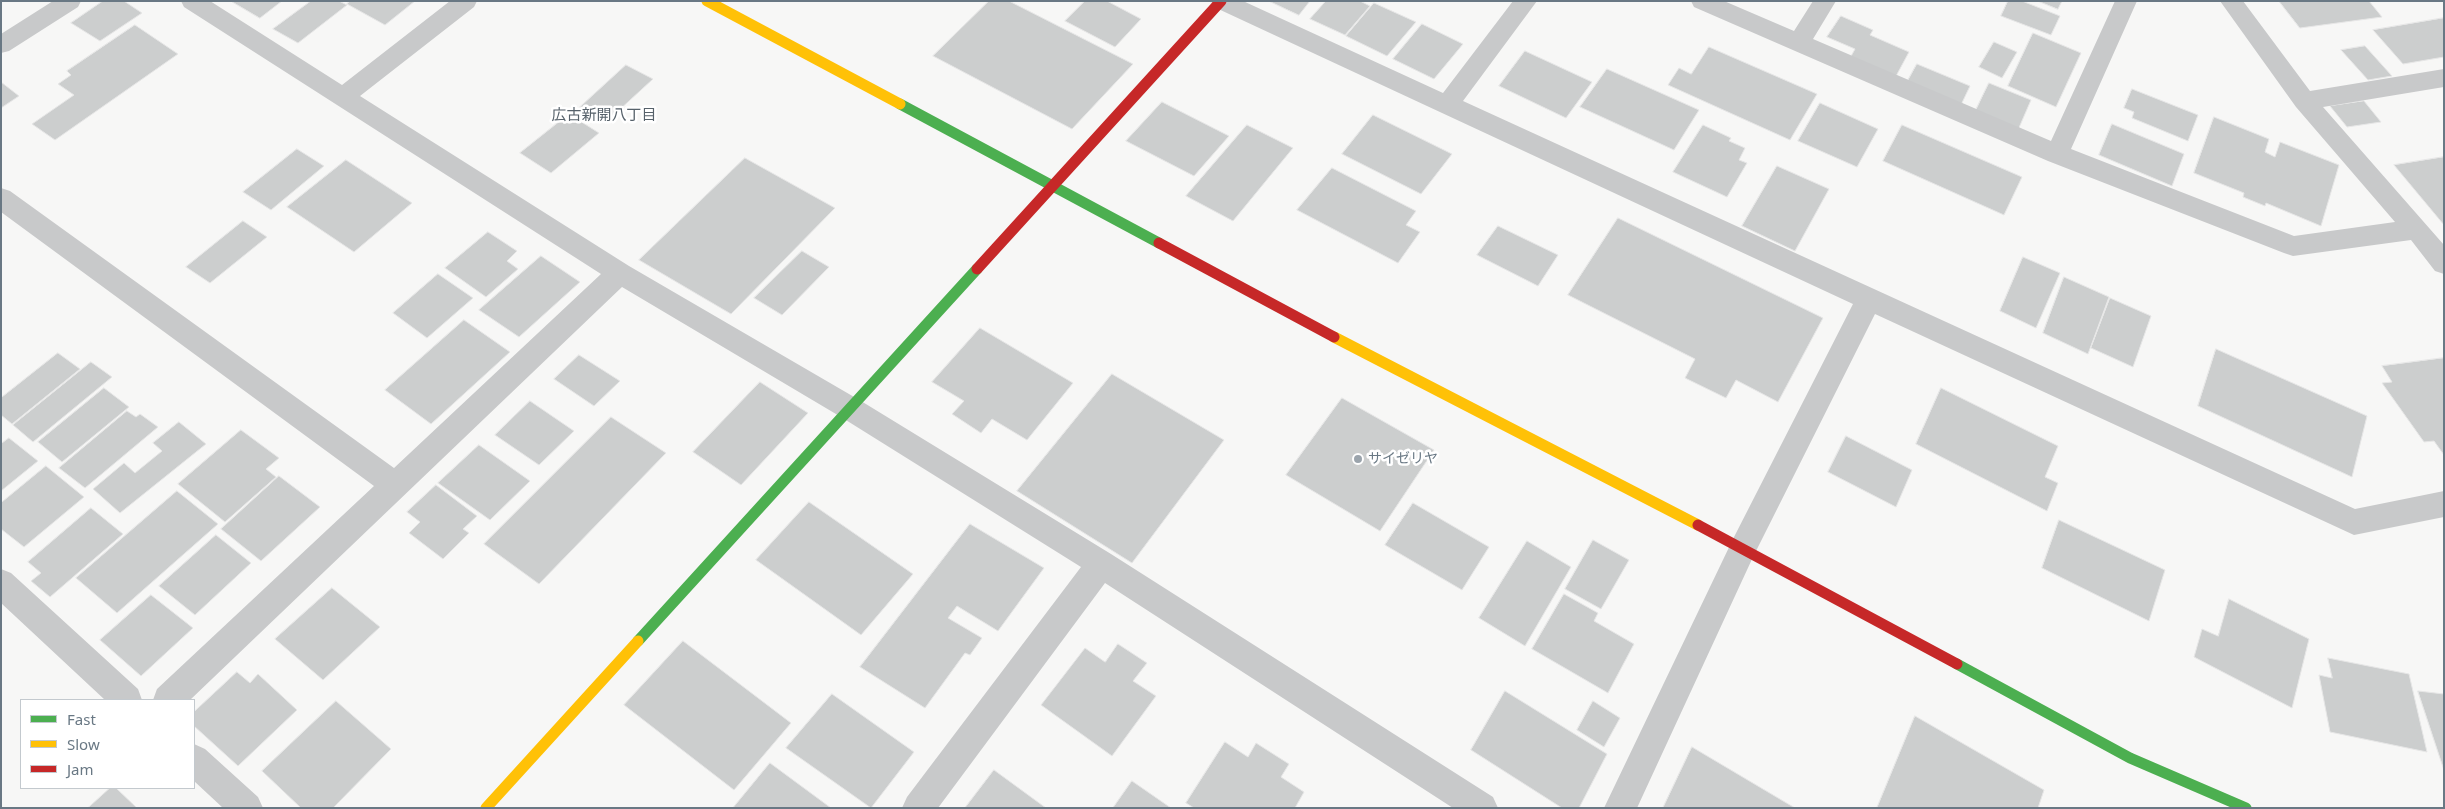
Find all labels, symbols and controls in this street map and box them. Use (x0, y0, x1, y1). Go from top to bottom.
district label: 広古新開八丁目 (552, 107, 656, 125)
place label: サイゼリヤ (1368, 451, 1438, 467)
marker: サイゼリヤ (1352, 453, 1364, 465)
legend (20, 699, 195, 789)
text: Fast (67, 709, 96, 729)
text: Slow (67, 734, 100, 754)
text: Jam (67, 759, 94, 779)

